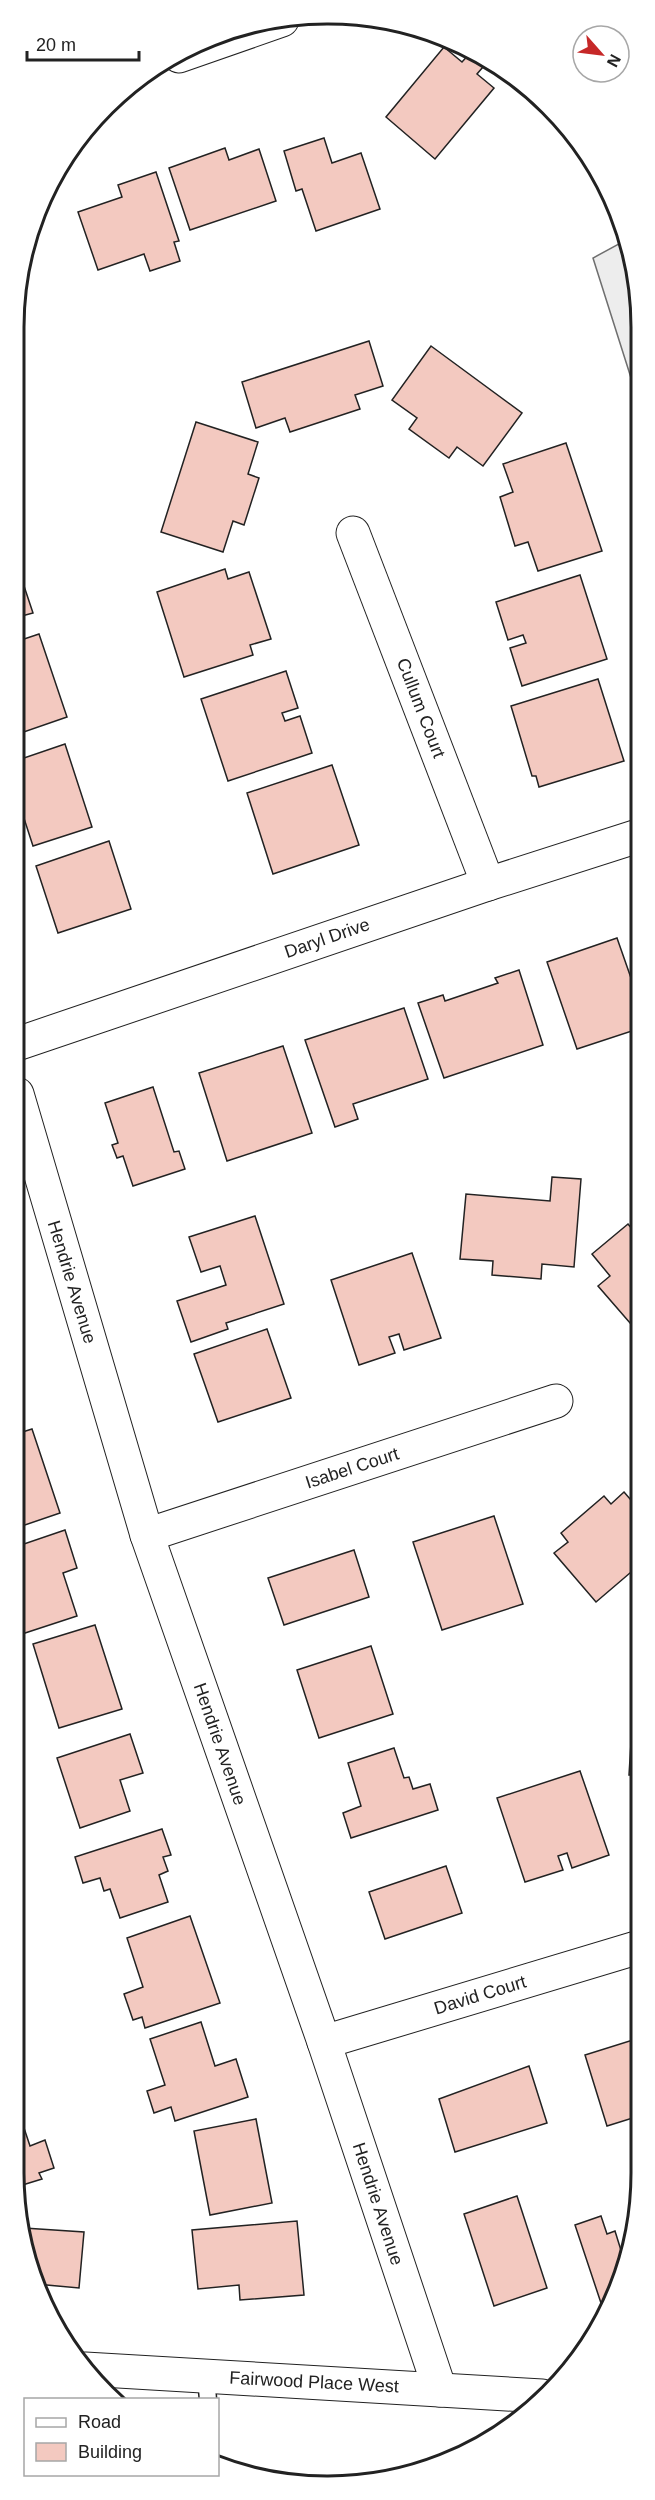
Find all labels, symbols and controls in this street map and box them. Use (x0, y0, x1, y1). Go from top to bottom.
scale bar (27, 24, 140, 62)
north arrow (571, 24, 631, 84)
text: 20 m (36, 35, 76, 55)
text: N (604, 52, 624, 70)
street label: Cullum Court (393, 655, 449, 761)
street label: Daryl Drive (282, 914, 372, 962)
street label: Hendrie Avenue (44, 1218, 100, 1346)
street label: Isabel Court (303, 1443, 401, 1493)
street label: Hendrie Avenue (190, 1680, 250, 1808)
street label: David Court (432, 1972, 528, 2018)
street label: Hendrie Avenue (349, 2140, 407, 2268)
street label: Fairwood Place West (229, 2368, 399, 2396)
legend (24, 2398, 219, 2476)
text: Road (78, 2412, 121, 2432)
text: Building (78, 2442, 142, 2462)

